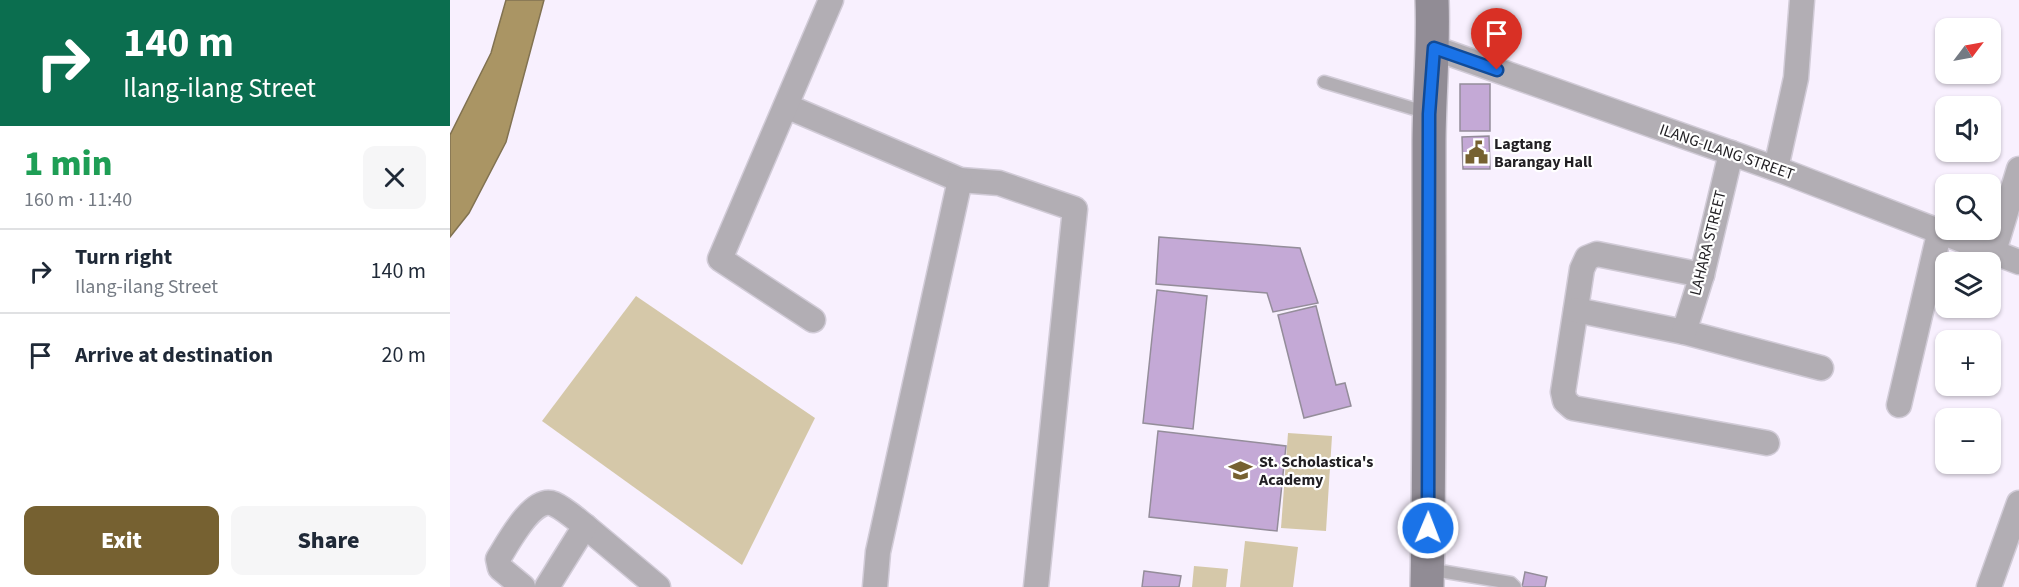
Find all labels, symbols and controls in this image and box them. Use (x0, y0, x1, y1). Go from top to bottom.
pin (1471, 8, 1522, 70)
text: 140 m (123, 13, 234, 73)
icon: arrive (1480, 17, 1513, 50)
north arrow (1935, 18, 2001, 84)
map controls (1935, 18, 2001, 474)
icon: right (24, 24, 102, 102)
text: Ilang-ilang Street (123, 69, 316, 108)
button: sound (1935, 96, 2001, 162)
street label: ILANG-ILANG STREET (1657, 119, 1798, 186)
place label: Lagtang Barangay Hall (1494, 133, 1593, 173)
text: 1 min (24, 138, 112, 189)
public building icon: Lagtang Barangay Hall (1463, 140, 1489, 166)
button: close (363, 146, 426, 209)
button: search (1935, 174, 2001, 240)
text: 160 m · 11:40 (24, 186, 132, 214)
street label: LAHARA STREET (1684, 188, 1732, 298)
text: Turn right (75, 241, 172, 273)
button: layers (1935, 252, 2001, 318)
icon: right (24, 255, 57, 288)
text: 140 m (371, 255, 426, 287)
text: Ilang-ilang Street (75, 273, 218, 301)
button: + (1935, 330, 2001, 396)
icon: arrive (24, 339, 57, 372)
text: Arrive at destination (75, 339, 273, 371)
text: 20 m (381, 339, 426, 371)
button: − (1935, 408, 2001, 474)
place label: St. Scholastica's Academy (1258, 451, 1373, 491)
school or university icon: St. Scholastica's Academy (1228, 458, 1254, 484)
position arrow (1396, 496, 1460, 560)
button: Exit (24, 506, 219, 575)
button: Share (231, 506, 426, 575)

